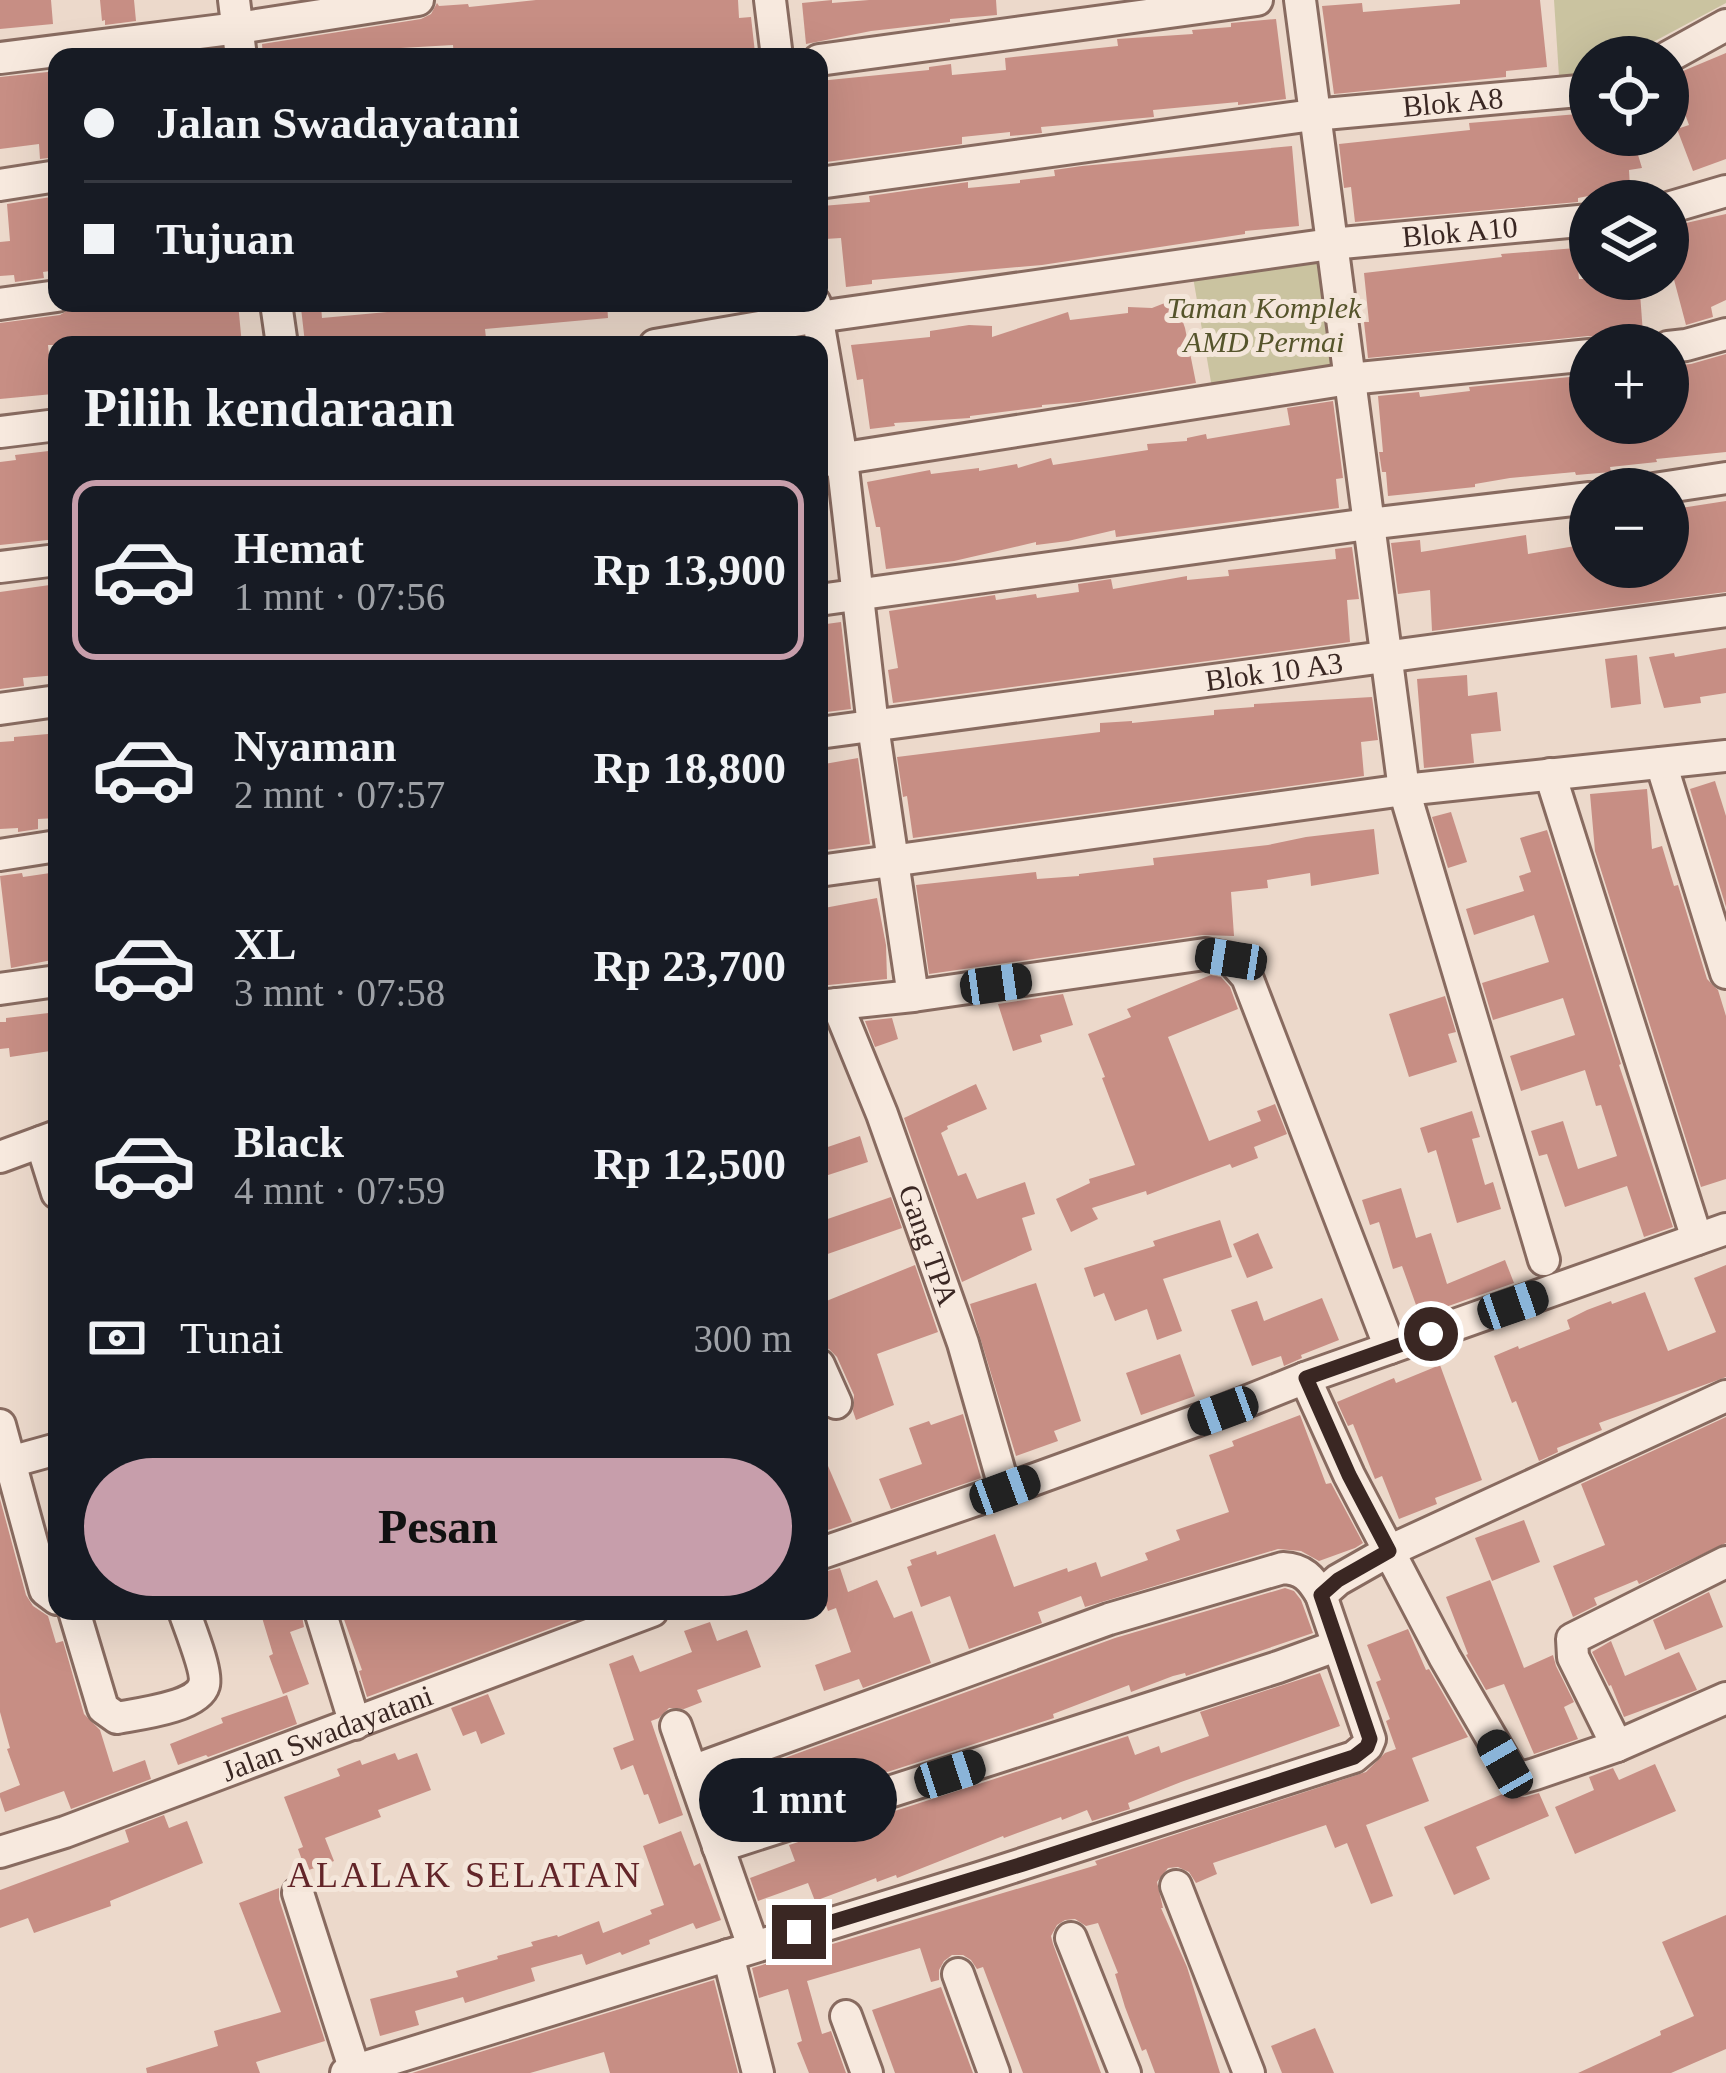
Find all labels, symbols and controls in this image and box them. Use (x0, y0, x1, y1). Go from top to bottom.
map controls (1569, 36, 1689, 588)
button: locate (1569, 36, 1689, 156)
street label: Blok A8 (1401, 81, 1504, 123)
text: Jalan Swadayatani (156, 98, 520, 148)
button: layers (1569, 180, 1689, 300)
street label: Blok A10 (1401, 210, 1519, 253)
text: Tujuan (156, 214, 294, 264)
park label: Taman Komplek AMD Permai (1167, 291, 1362, 358)
button: + (1569, 324, 1689, 444)
text: Pilih kendaraan (84, 378, 455, 438)
button: − (1569, 468, 1689, 588)
icon: car (90, 516, 198, 624)
text: Hemat (234, 523, 364, 573)
text: Rp 13,900 (593, 545, 786, 595)
text: 1 mnt · 07:56 (234, 575, 445, 618)
street label: Blok 10 A3 (1203, 646, 1345, 697)
icon: car (90, 714, 198, 822)
text: Nyaman (234, 721, 397, 771)
text: Rp 18,800 (593, 743, 786, 793)
text: 2 mnt · 07:57 (234, 773, 445, 816)
icon: car (90, 912, 198, 1020)
text: XL (234, 919, 297, 969)
car (1193, 936, 1269, 982)
text: Rp 23,700 (593, 941, 786, 991)
car (958, 961, 1034, 1007)
text: 3 mnt · 07:58 (234, 971, 445, 1014)
icon: car (90, 1110, 198, 1218)
text: Black (234, 1117, 344, 1167)
text: Rp 12,500 (593, 1139, 786, 1189)
text: 4 mnt · 07:59 (234, 1169, 445, 1212)
street label: Gang TPA (892, 1180, 966, 1310)
car (1473, 1276, 1553, 1334)
icon: cash (84, 1305, 150, 1371)
route start (1404, 1307, 1458, 1361)
text: Tunai (180, 1313, 283, 1363)
text: 300 m (693, 1317, 792, 1360)
car (1183, 1382, 1263, 1440)
button: Pesan (84, 1458, 792, 1596)
car (965, 1461, 1045, 1519)
street label: Jalan Swadayatani (217, 1678, 437, 1788)
car (1471, 1724, 1539, 1804)
car (910, 1746, 990, 1802)
callout: 1 mnt (700, 1758, 898, 1842)
text: 1 mnt (750, 1778, 846, 1821)
district label: ALALAK SELATAN (287, 1855, 643, 1895)
route end (772, 1905, 826, 1959)

